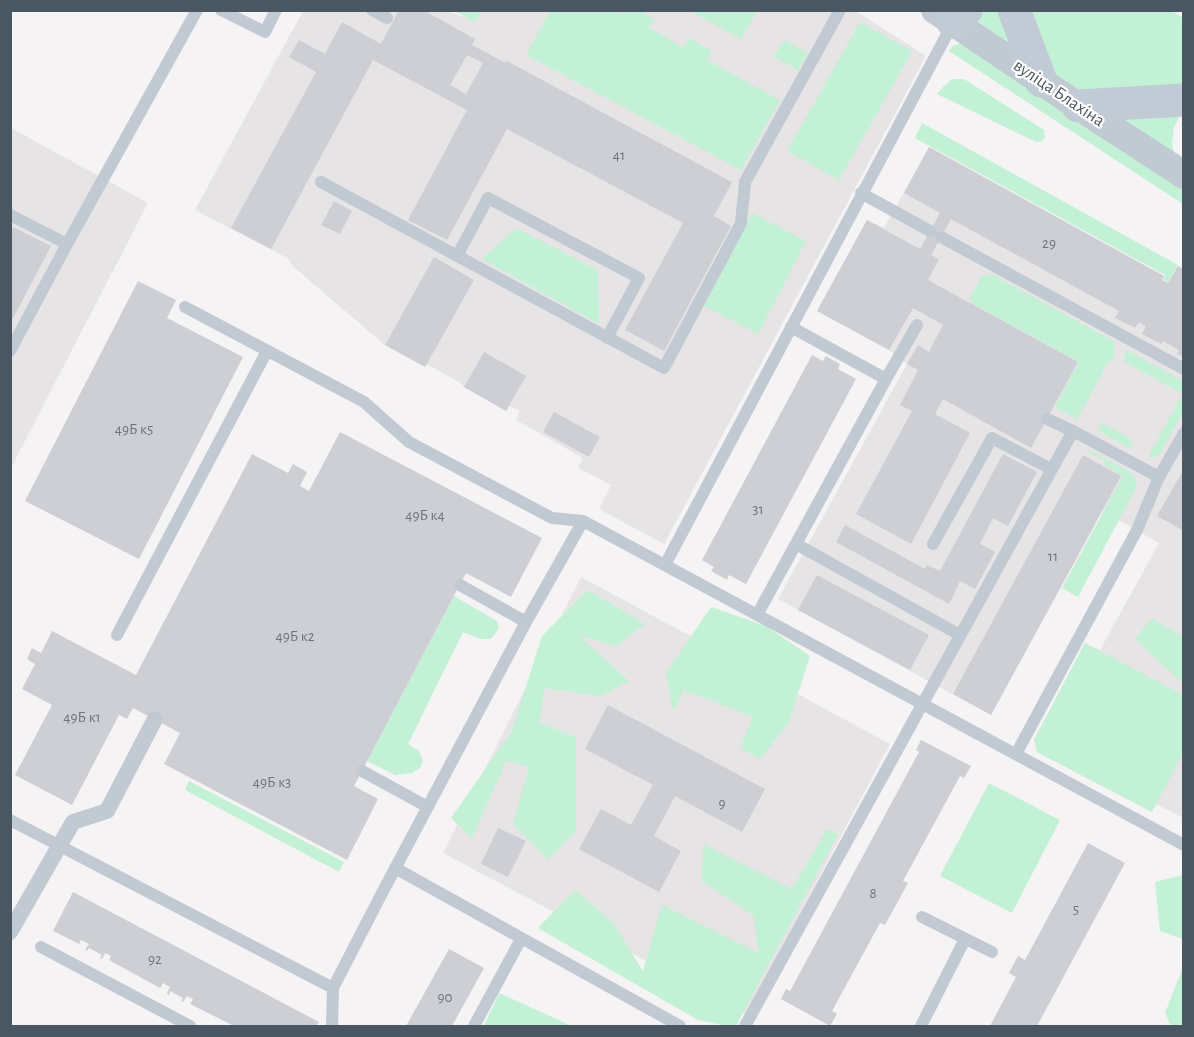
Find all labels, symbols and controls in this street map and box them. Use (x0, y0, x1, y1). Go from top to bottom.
street label: вуліца Блахіна (1009, 54, 1109, 132)
house number: 41 (613, 146, 625, 164)
house number: 29 (1042, 234, 1056, 252)
house number: 49Б к5 (115, 420, 153, 438)
house number: 31 (752, 500, 764, 518)
house number: 49Б к4 (405, 506, 445, 524)
house number: 11 (1048, 547, 1058, 565)
house number: 49Б к2 (275, 627, 315, 645)
house number: 49Б к1 (63, 708, 101, 726)
house number: 49Б к3 (253, 773, 291, 791)
house number: 9 (718, 794, 726, 812)
house number: 8 (869, 884, 877, 902)
house number: 5 (1073, 900, 1079, 918)
house number: 92 (148, 950, 162, 968)
house number: 90 (438, 988, 452, 1006)

